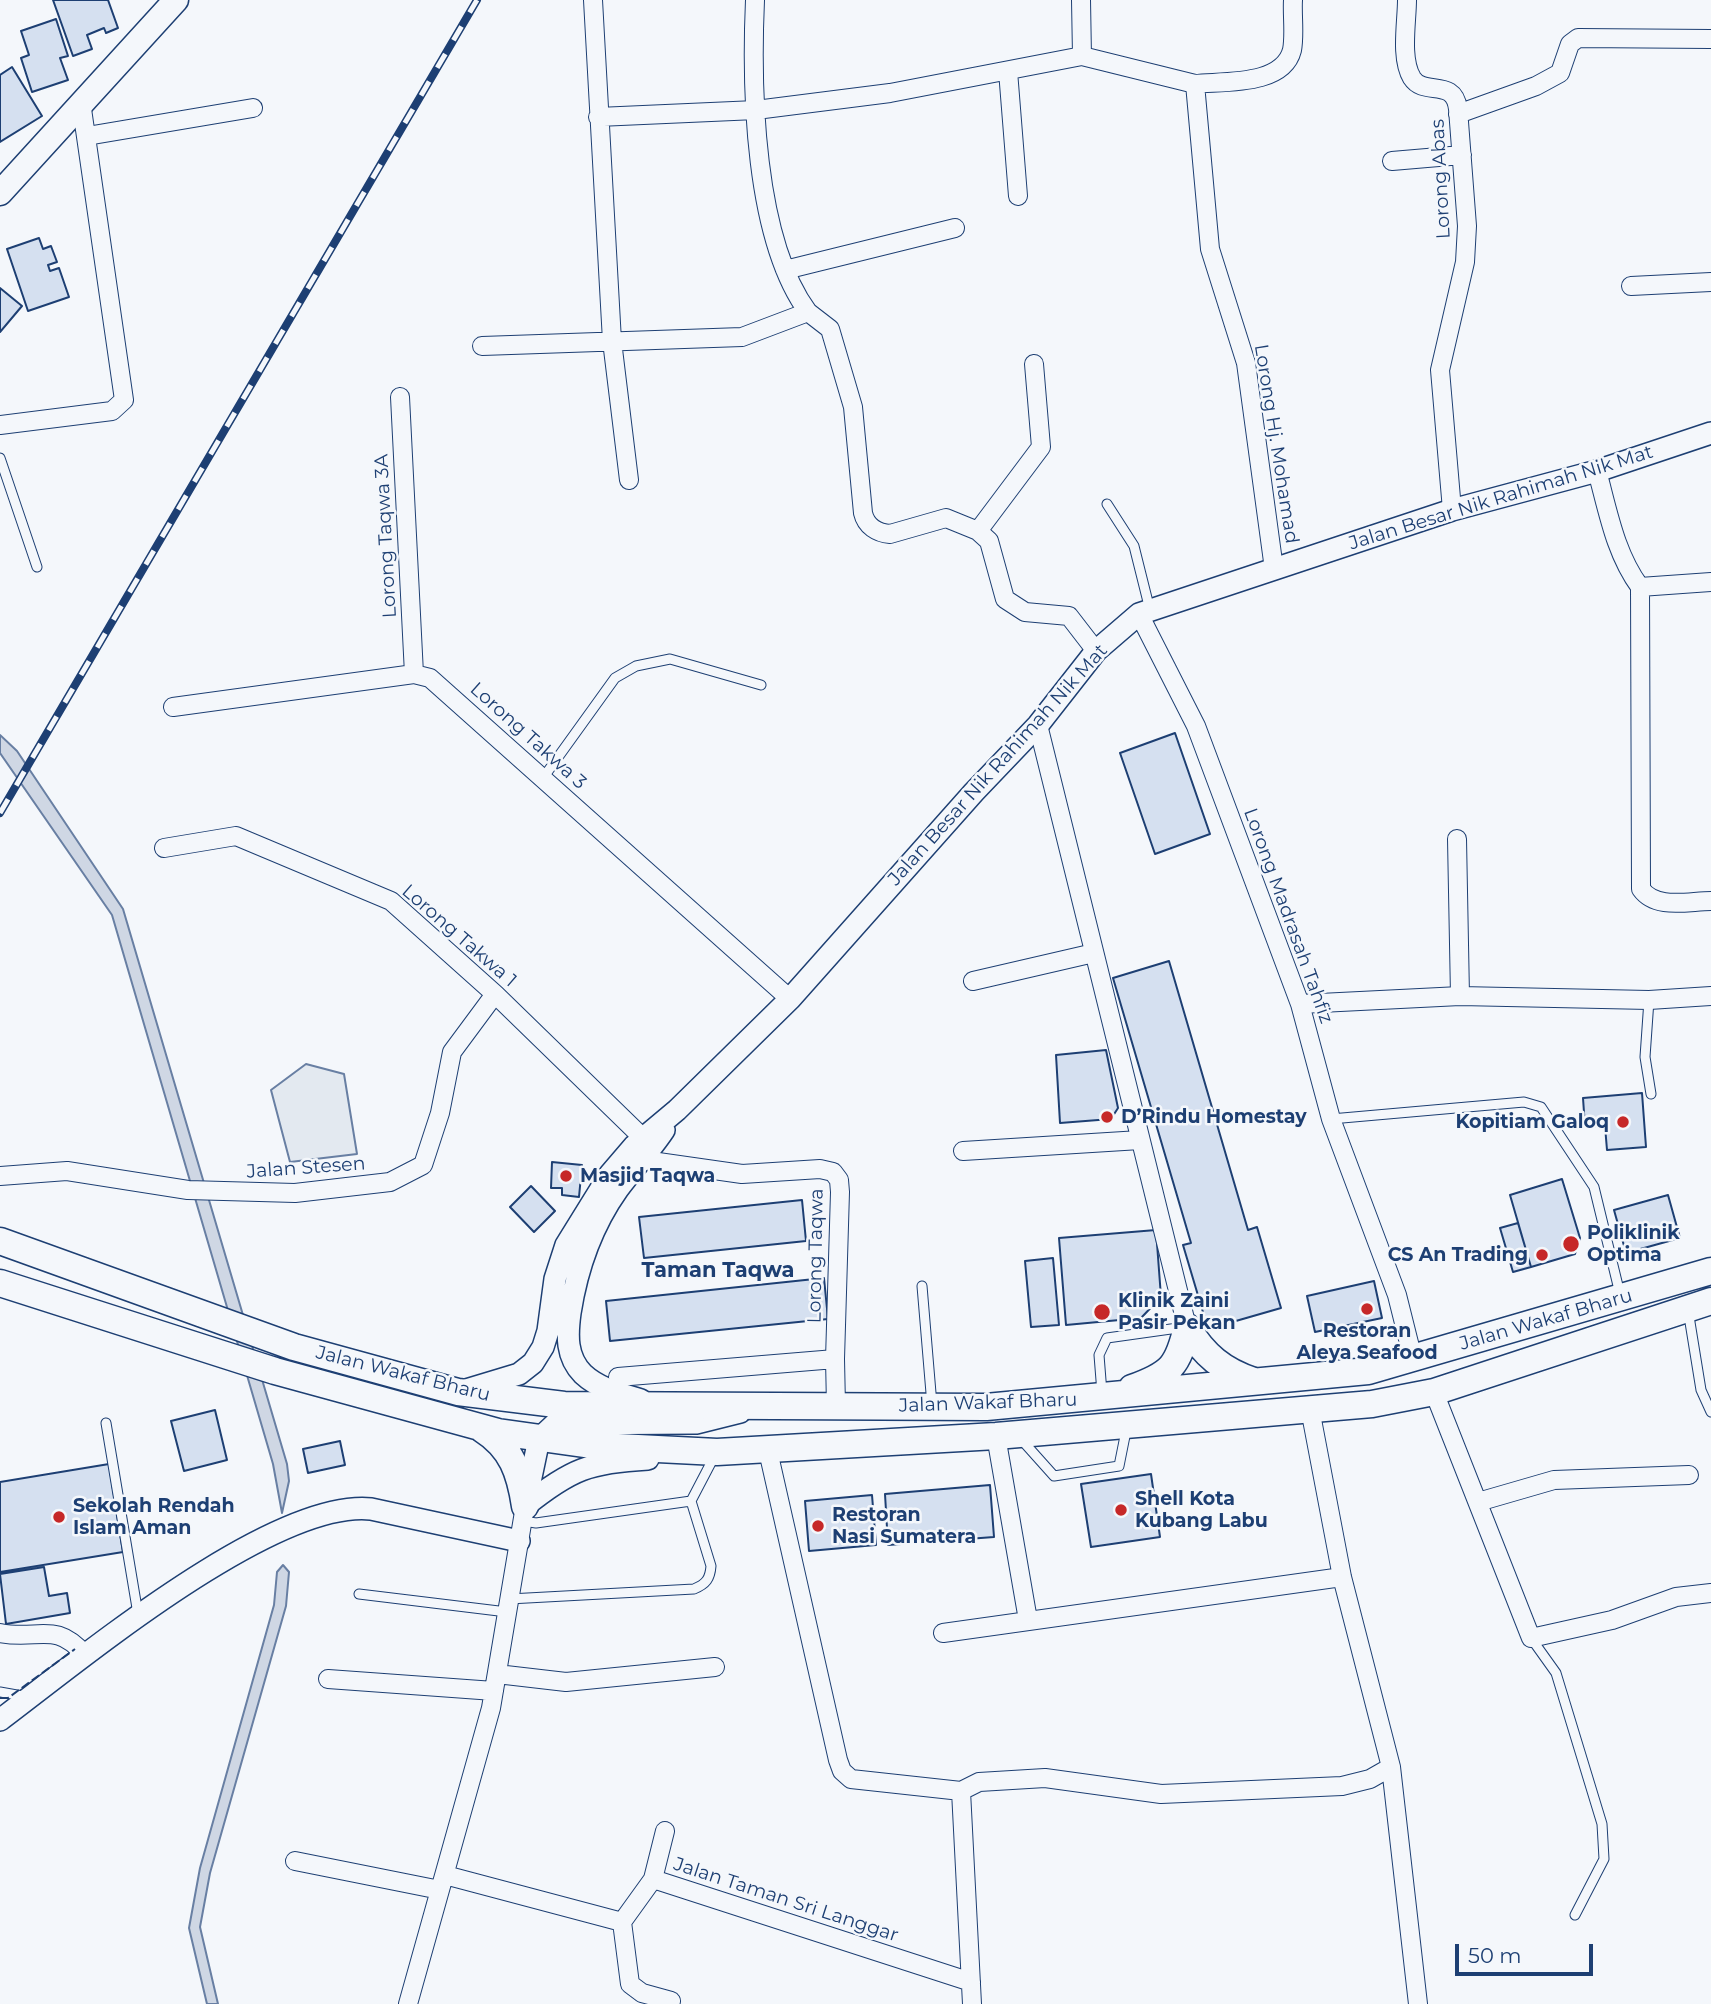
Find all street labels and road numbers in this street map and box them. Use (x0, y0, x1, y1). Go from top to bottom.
street label: Lorong Abas (1426, 118, 1456, 240)
street label: Lorong Hj. Mohamad (1249, 343, 1303, 545)
street label: Jalan Besar Nik Rahimah Nik Mat (1346, 441, 1656, 555)
street label: Lorong Taqwa 3A (370, 453, 402, 619)
street label: Jalan Besar Nik Rahimah Nik Mat (884, 640, 1112, 890)
street label: Lorong Takwa 3 (465, 678, 591, 794)
street label: Lorong Madrasah Tahfiz (1238, 805, 1338, 1027)
street label: Lorong Takwa 1 (397, 880, 521, 992)
street label: Jalan Stesen (246, 1152, 366, 1184)
street label: Lorong Taqwa (803, 1188, 829, 1324)
street label: Jalan Wakaf Bharu (1457, 1284, 1635, 1356)
street label: Jalan Wakaf Bharu (314, 1341, 492, 1407)
street label: Jalan Wakaf Bharu (898, 1388, 1078, 1418)
street label: Jalan Taman Sri Langgar (671, 1853, 901, 1947)

